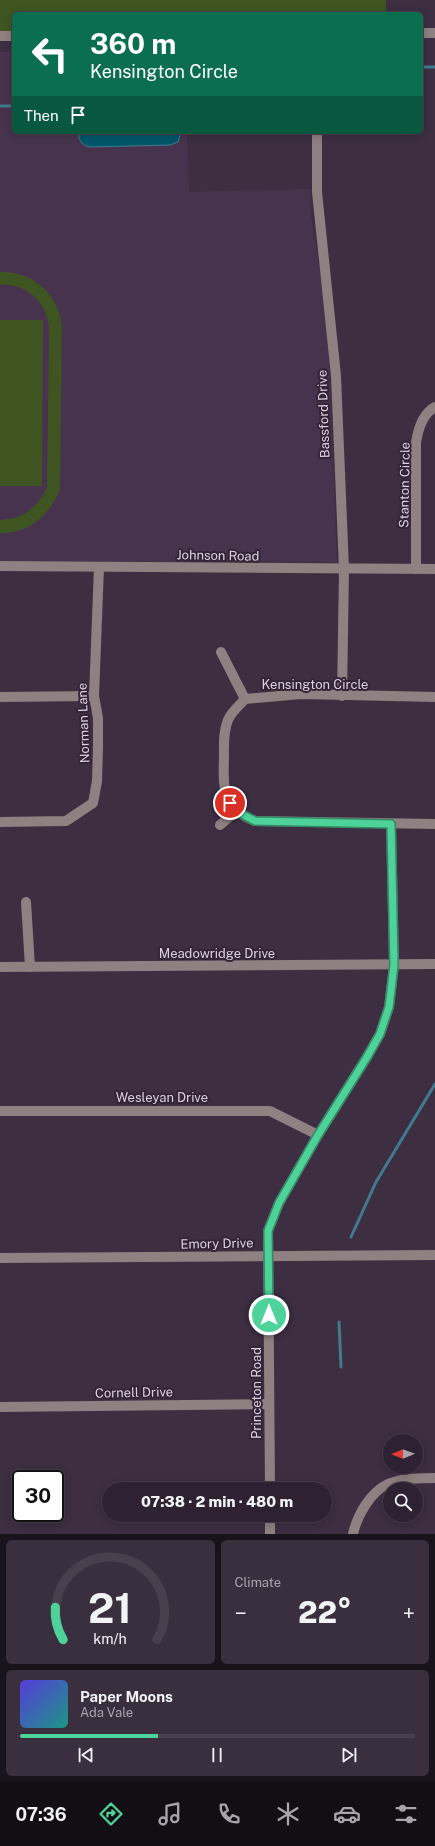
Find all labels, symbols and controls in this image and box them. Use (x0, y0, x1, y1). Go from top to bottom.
text: 360 m (90, 27, 176, 60)
icon: left (24, 28, 76, 80)
text: Kensington Circle (90, 61, 238, 82)
icon: arrive (67, 104, 89, 126)
text: Then (24, 107, 59, 124)
street label: Bassford Drive (314, 370, 333, 458)
street label: Stanton Circle (396, 442, 413, 528)
street label: Johnson Road (177, 547, 259, 564)
street label: Kensington Circle (262, 677, 368, 692)
street label: Norman Lane (75, 682, 92, 764)
pin (213, 786, 247, 820)
icon: arrive (219, 792, 241, 814)
street label: Meadowridge Drive (159, 946, 275, 961)
street label: Wesleyan Drive (116, 1090, 208, 1105)
street label: Emory Drive (180, 1235, 254, 1252)
position arrow (248, 1294, 290, 1336)
street label: Princeton Road (249, 1347, 264, 1439)
street label: Cornell Drive (95, 1384, 173, 1401)
north arrow (383, 1434, 423, 1474)
map controls (383, 1434, 423, 1522)
speed limit sign: 30 (12, 1470, 64, 1522)
button: search (383, 1482, 423, 1522)
text: 07:38 · 2 min · 480 m (141, 1493, 293, 1510)
text: Climate (235, 1575, 281, 1590)
text: 21 (88, 1583, 132, 1632)
text: 22° (298, 1594, 352, 1630)
text: − (235, 1600, 247, 1626)
text: + (403, 1600, 415, 1626)
text: km/h (93, 1630, 127, 1647)
text: Paper Moons (80, 1688, 173, 1705)
text: Ada Vale (80, 1705, 133, 1720)
icon: previous (75, 1744, 97, 1766)
icon: pause (206, 1744, 228, 1766)
icon: next (338, 1744, 360, 1766)
icon: directions (97, 1800, 125, 1828)
icon: music (156, 1800, 184, 1828)
icon: phone (215, 1800, 243, 1828)
icon: climate (274, 1800, 302, 1828)
icon: car (333, 1800, 361, 1828)
icon: filters (392, 1800, 420, 1828)
text: 07:36 (15, 1804, 67, 1825)

